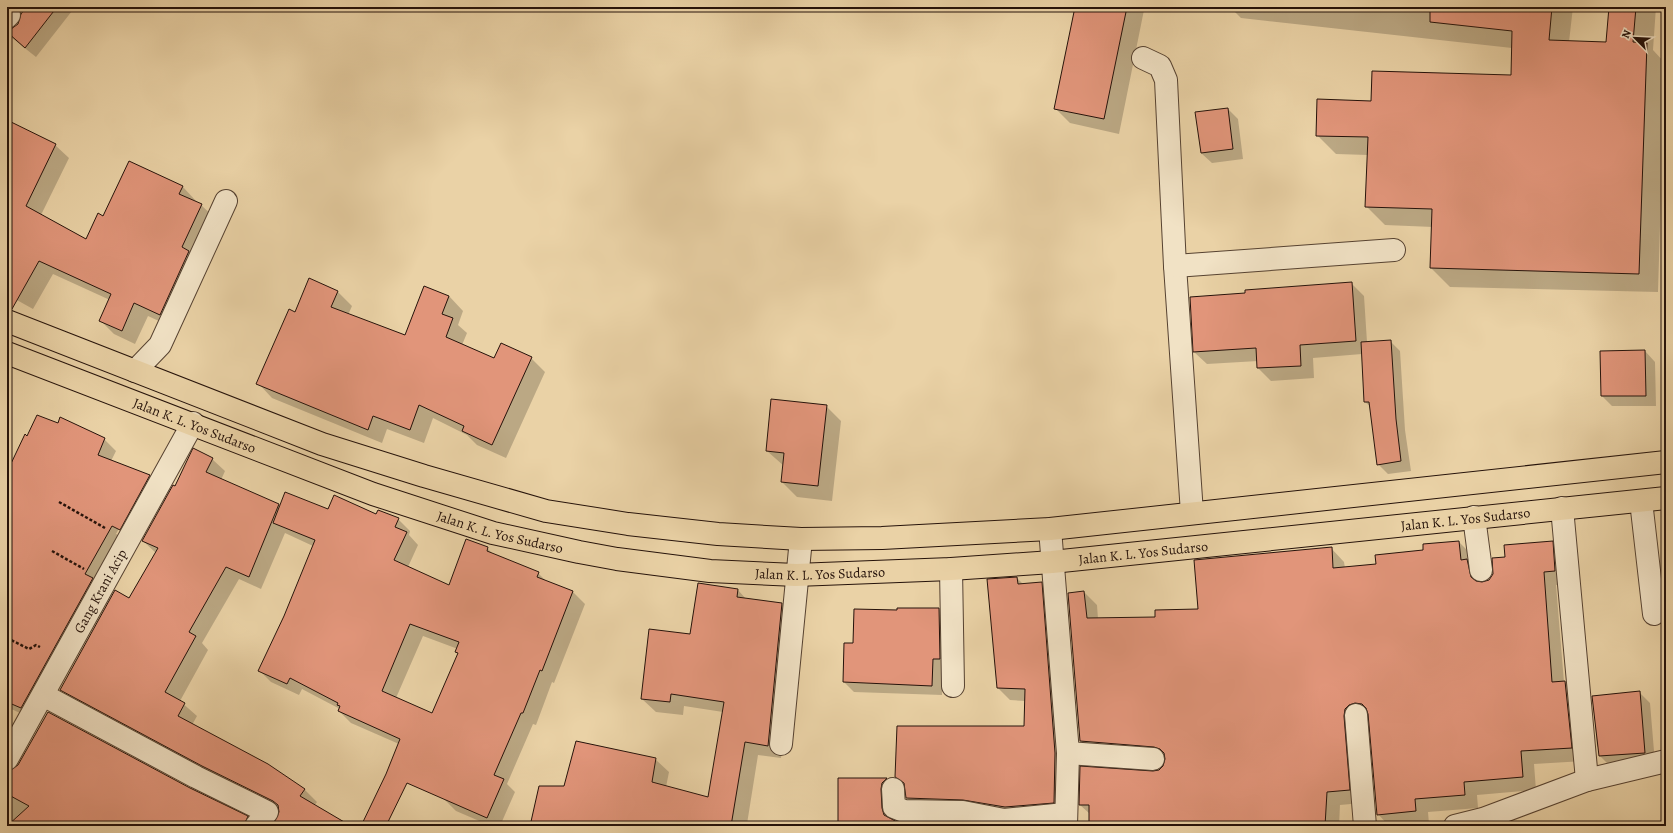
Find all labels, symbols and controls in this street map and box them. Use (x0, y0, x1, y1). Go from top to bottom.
north arrow (1615, 18, 1655, 58)
text: N (1618, 27, 1635, 41)
street label: Jalan K. L. Yos Sudarso (130, 393, 258, 458)
street label: Jalan K. L. Yos Sudarso (1400, 503, 1531, 536)
street label: Jalan K. L. Yos Sudarso (434, 506, 565, 558)
street label: Jalan K. L. Yos Sudarso (1078, 537, 1209, 569)
street label: Gang Krani Acip (69, 546, 131, 637)
street label: Jalan K. L. Yos Sudarso (755, 563, 885, 585)

